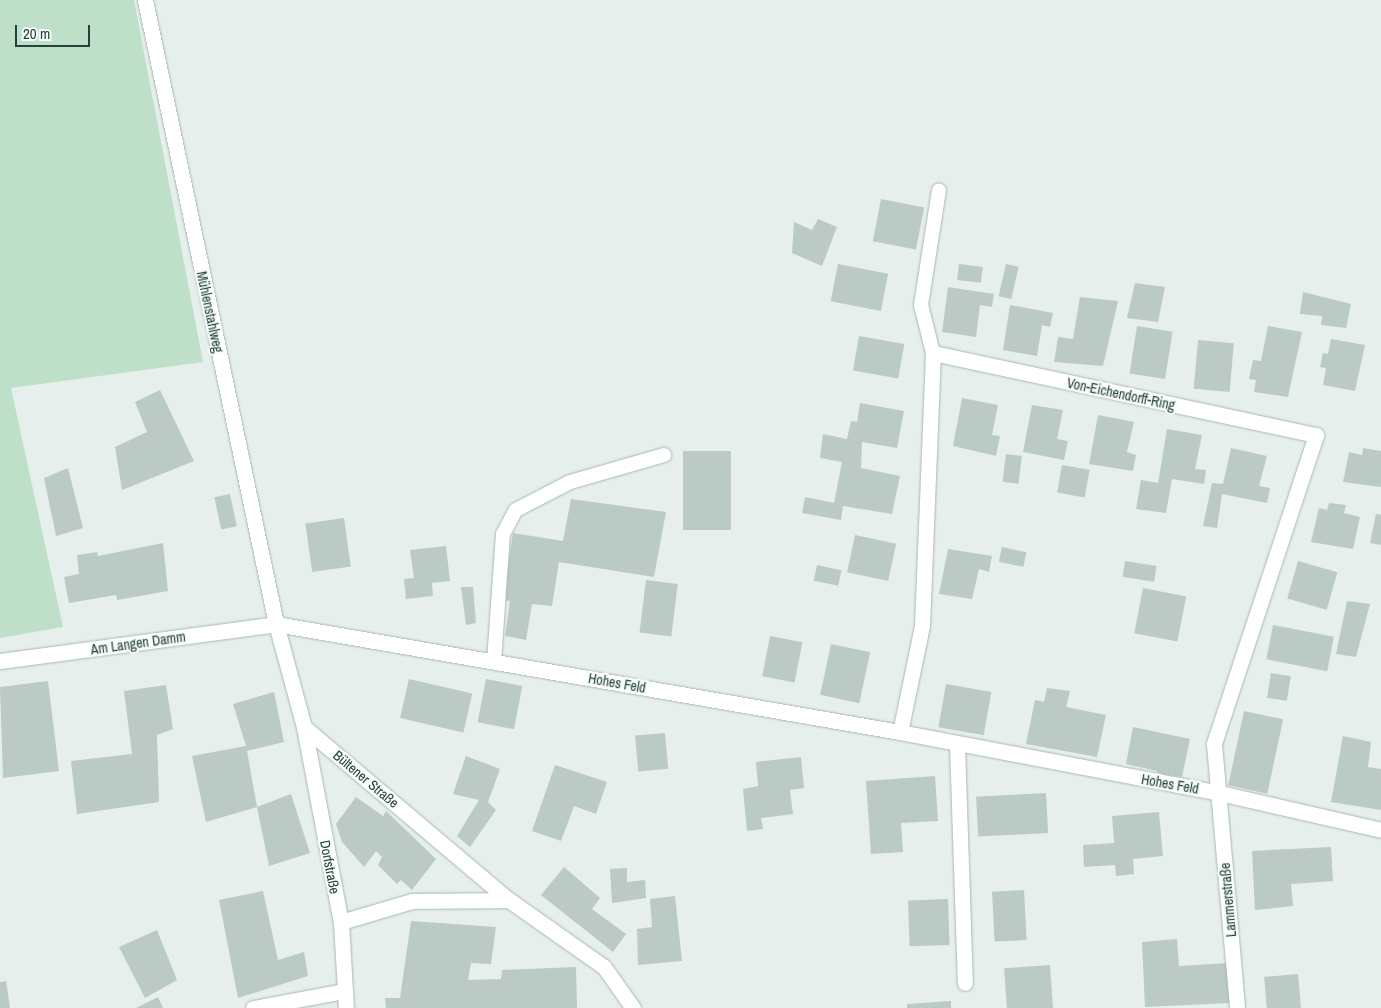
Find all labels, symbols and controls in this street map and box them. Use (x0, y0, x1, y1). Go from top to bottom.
scale bar (18, 15, 92, 47)
text: 20 m (23, 23, 50, 44)
street label: Mühlenstahlweg (193, 270, 227, 354)
street label: Von-Eichendorff-Ring (1065, 374, 1177, 414)
street label: Am Langen Damm (89, 628, 187, 658)
street label: Hohes Feld (587, 670, 647, 696)
street label: Bültener Straße (330, 747, 402, 811)
street label: Hohes Feld (1140, 771, 1200, 797)
street label: Dorfstraße (317, 839, 343, 895)
street label: Lammerstraße (1216, 862, 1240, 938)

